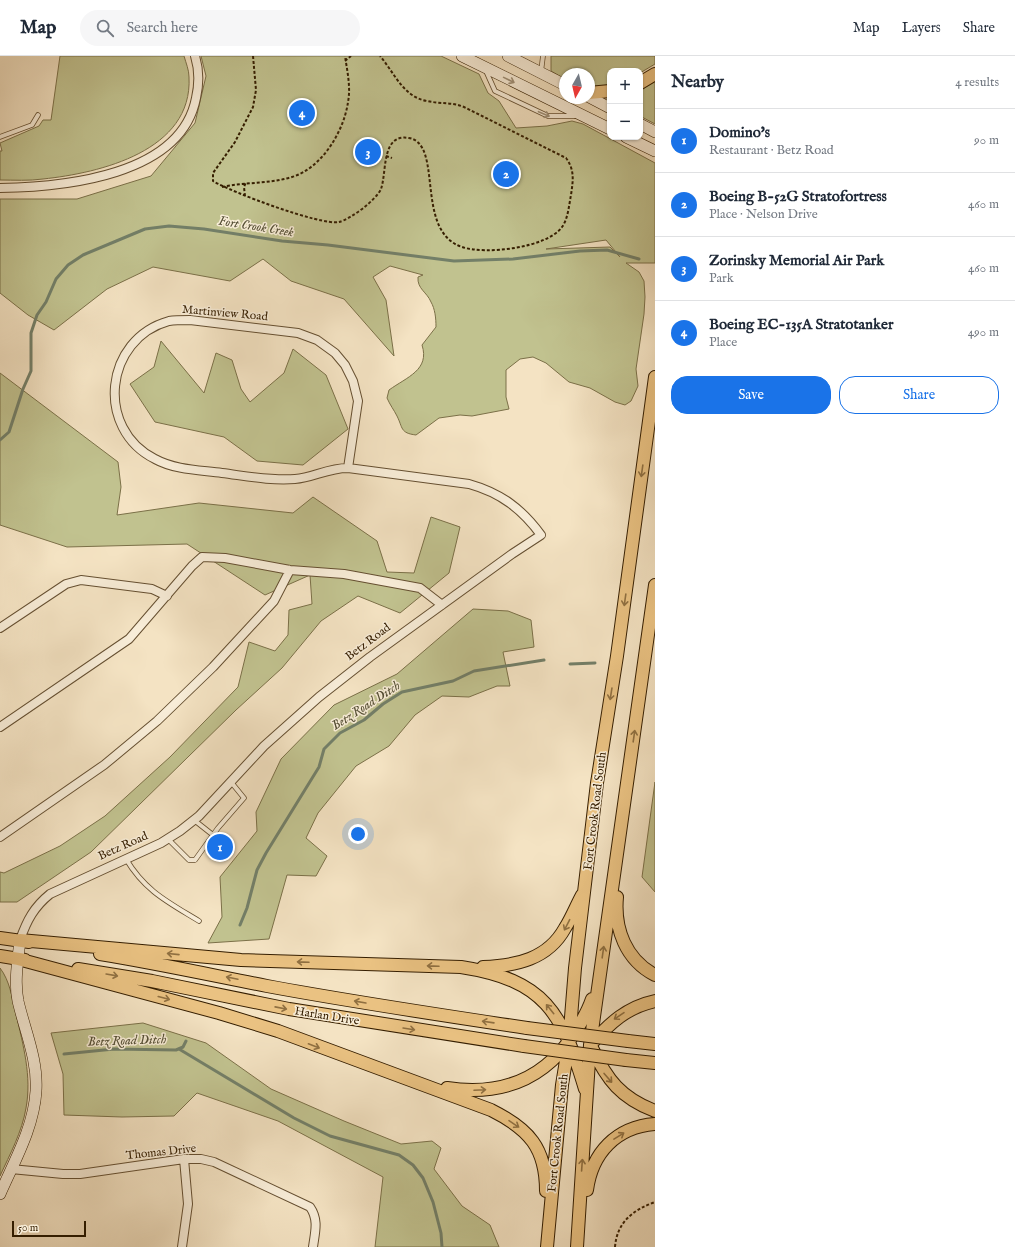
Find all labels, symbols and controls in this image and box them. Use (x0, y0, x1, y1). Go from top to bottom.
search box (80, 10, 360, 46)
text: Map (20, 16, 56, 40)
icon: search (94, 17, 116, 39)
text: Search here (126, 18, 198, 37)
text: Map (853, 19, 880, 37)
text: Layers (902, 19, 941, 37)
text: Share (963, 19, 995, 37)
north arrow (559, 68, 595, 104)
map controls (607, 68, 643, 140)
button: + (607, 68, 643, 104)
text: Nearby (671, 72, 724, 93)
text: 4 results (955, 74, 999, 91)
one-way arrow (503, 76, 515, 84)
pin: 4 (289, 98, 315, 128)
button: − (607, 104, 643, 140)
one-way arrow (538, 111, 550, 118)
text: Domino's (709, 123, 770, 142)
text: 1 (682, 132, 686, 149)
text: 90 m (974, 132, 999, 149)
pin: 3 (355, 137, 381, 167)
text: Restaurant · Betz Road (709, 142, 834, 159)
pin: 2 (493, 159, 519, 189)
text: Boeing B-52G Stratofortress (709, 187, 887, 206)
text: 2 (681, 196, 687, 213)
text: 460 m (968, 196, 999, 213)
text: Place · Nelson Drive (709, 206, 818, 223)
water label: Fort Crook Creek (217, 213, 295, 241)
text: Zorinsky Memorial Air Park (709, 251, 884, 270)
text: 3 (682, 260, 686, 277)
text: 460 m (968, 260, 999, 277)
text: Park (709, 270, 734, 287)
street label: Martinview Road (181, 302, 269, 324)
text: Boeing EC-135A Stratotanker (709, 315, 893, 334)
text: 4 (681, 324, 687, 341)
text: 490 m (968, 324, 999, 341)
text: Place (709, 334, 737, 351)
button: Save (671, 376, 831, 414)
button: Share (839, 376, 999, 414)
one-way arrow (638, 464, 646, 477)
one-way arrow (621, 593, 628, 606)
street label: Betz Road (342, 620, 394, 664)
water label: Betz Road Ditch (328, 677, 404, 735)
one-way arrow (607, 687, 615, 700)
one-way arrow (630, 730, 638, 743)
street label: Fort Crook Road South (580, 750, 610, 871)
your location (348, 824, 368, 844)
street label: Betz Road (96, 828, 151, 864)
pin: 1 (207, 832, 233, 862)
one-way arrow (562, 918, 570, 930)
one-way arrow (599, 946, 607, 959)
one-way arrow (167, 950, 180, 957)
one-way arrow (297, 959, 310, 966)
one-way arrow (427, 963, 440, 970)
one-way arrow (105, 971, 118, 979)
one-way arrow (226, 974, 239, 982)
one-way arrow (157, 995, 170, 1003)
one-way arrow (354, 998, 367, 1006)
street label: Harlan Drive (294, 1003, 361, 1029)
one-way arrow (274, 1004, 287, 1012)
one-way arrow (546, 1004, 555, 1015)
one-way arrow (614, 1012, 625, 1020)
one-way arrow (482, 1018, 495, 1026)
one-way arrow (402, 1025, 415, 1033)
water label: Betz Road Ditch (87, 1031, 167, 1051)
one-way arrow (308, 1042, 320, 1050)
street label: Fort Crook Road South (544, 1072, 572, 1193)
one-way arrow (604, 1073, 613, 1083)
one-way arrow (473, 1086, 486, 1093)
one-way arrow (509, 1119, 520, 1128)
one-way arrow (613, 1132, 625, 1140)
street label: Thomas Drive (125, 1141, 197, 1163)
one-way arrow (578, 1159, 585, 1172)
scale bar (12, 1219, 86, 1238)
text: 50 m (18, 1221, 38, 1235)

